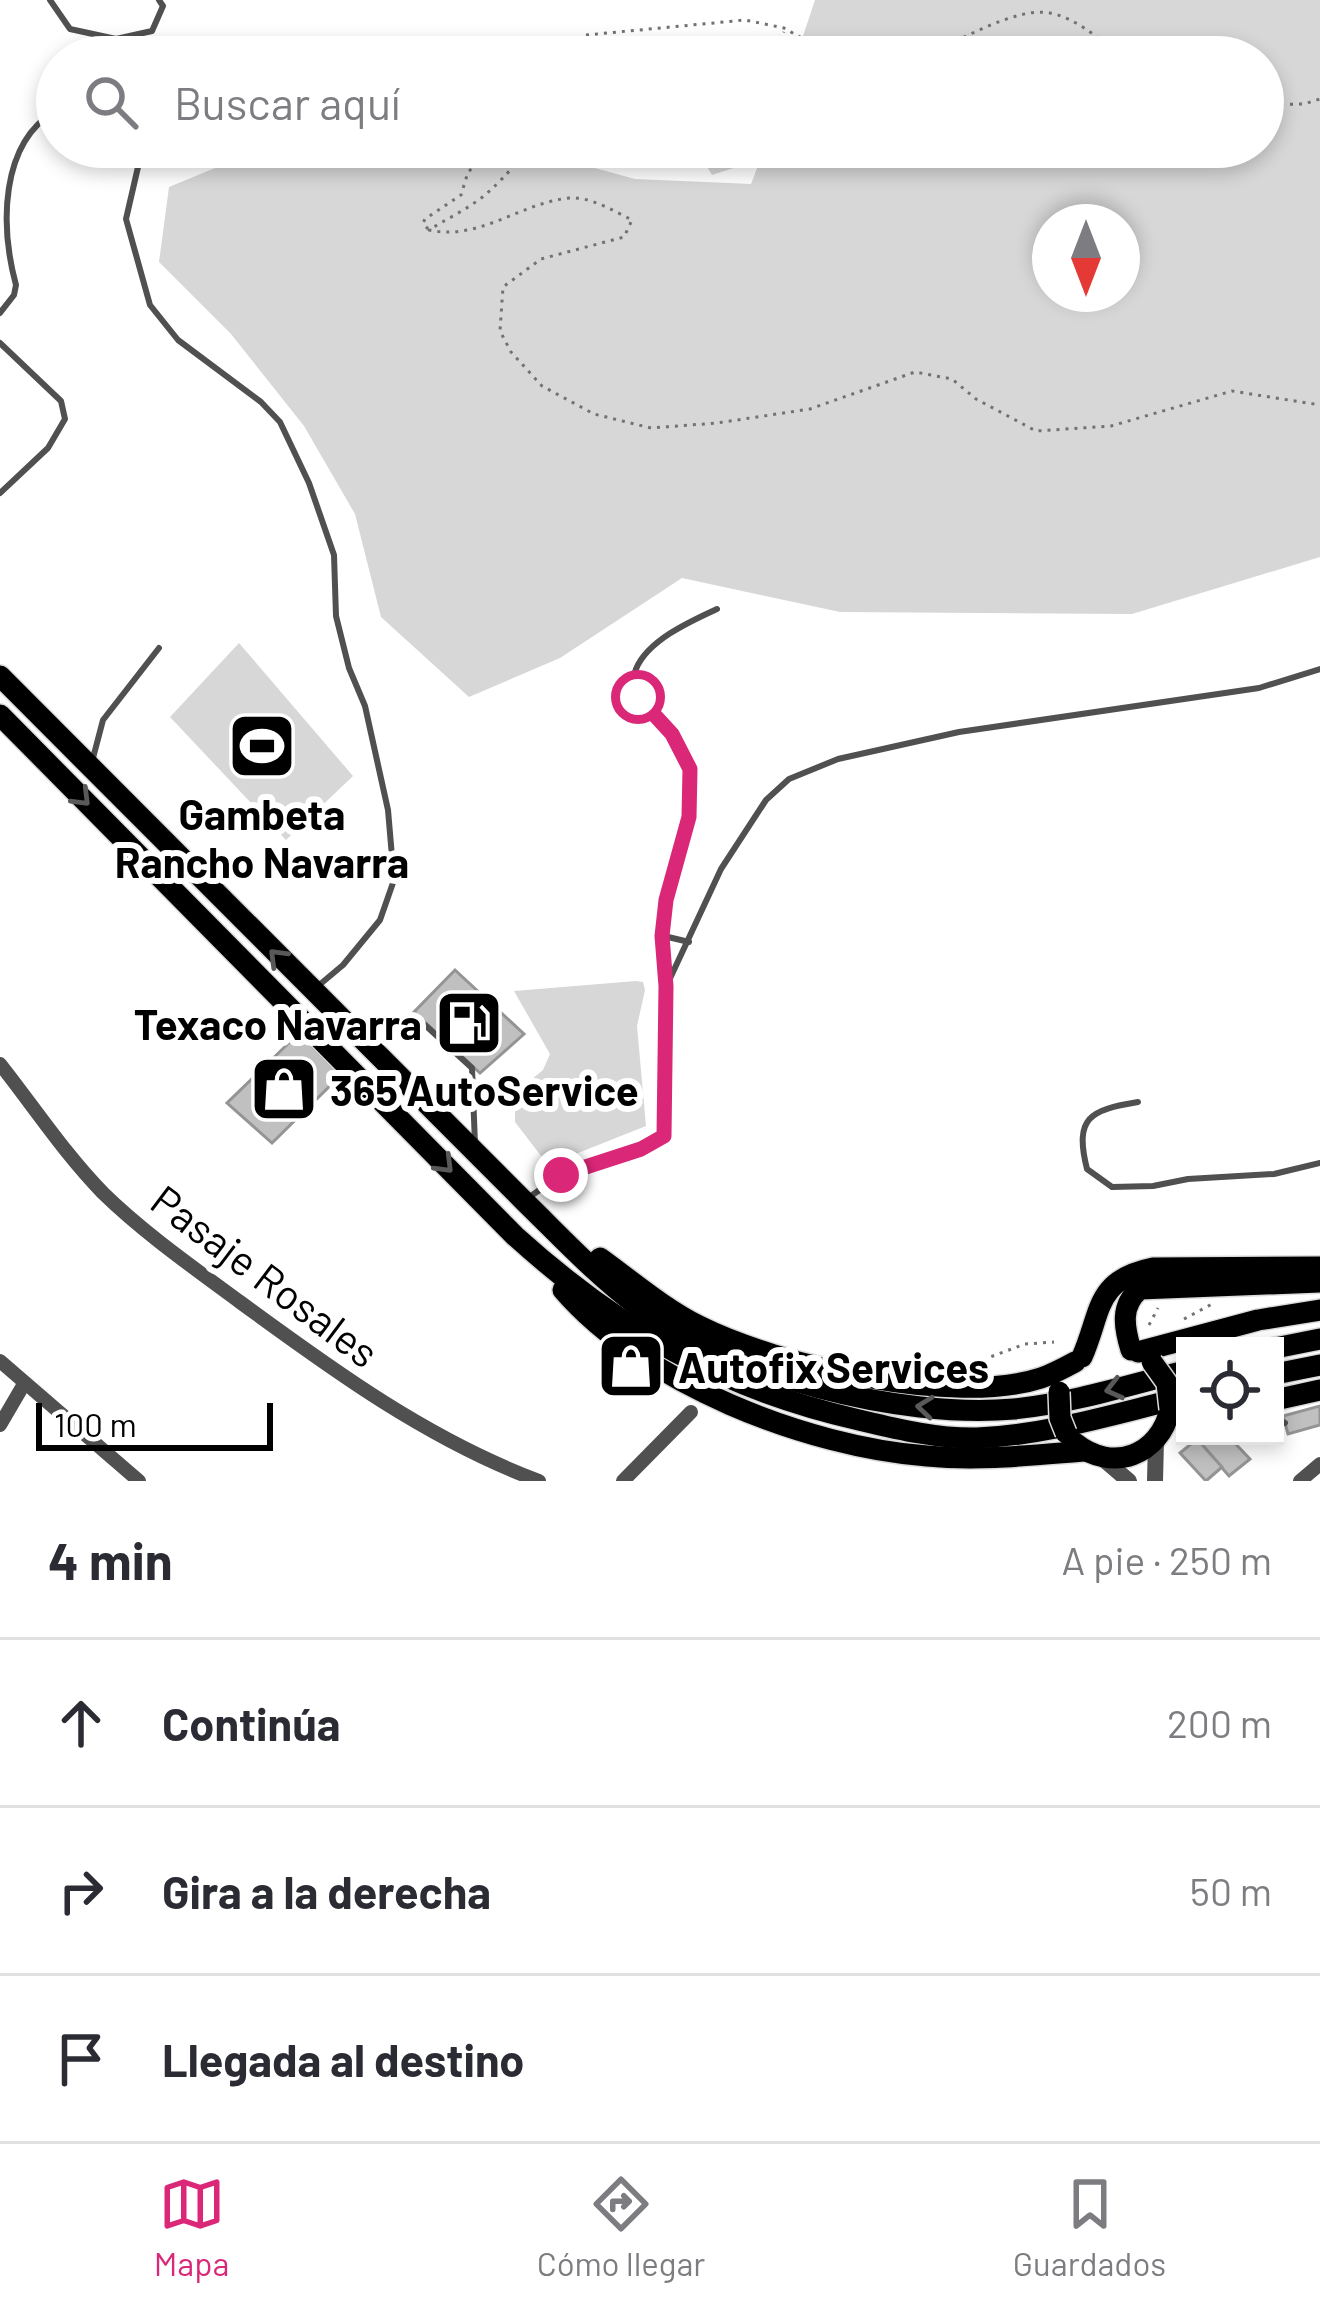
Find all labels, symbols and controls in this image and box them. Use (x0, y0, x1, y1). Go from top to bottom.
search box (36, 36, 1284, 168)
icon: search (78, 69, 144, 135)
text: Buscar aquí (174, 75, 401, 129)
north arrow (1032, 204, 1140, 312)
route start (611, 670, 665, 724)
sports icon: Gambeta Rancho Navarra (227, 711, 297, 781)
one-way arrow (68, 784, 90, 806)
place label: Gambeta Rancho Navarra (115, 788, 409, 886)
one-way arrow (269, 949, 291, 971)
fuel station icon: Texaco Navarra (434, 988, 504, 1058)
place label: Texaco Navarra (134, 998, 422, 1048)
shop icon: 365 AutoService (249, 1054, 319, 1124)
place label: 365 AutoService (330, 1064, 639, 1114)
route end (534, 1148, 588, 1202)
one-way arrow (431, 1151, 453, 1173)
street label: Pasaje Rosales (142, 1174, 389, 1377)
shop icon: Autofix Services (596, 1331, 666, 1401)
map controls (1176, 1337, 1284, 1445)
button: locate (1176, 1337, 1284, 1445)
place label: Autofix Services (678, 1341, 989, 1391)
one-way arrow (1104, 1375, 1124, 1400)
one-way arrow (915, 1395, 934, 1420)
scale bar (36, 1397, 273, 1450)
text: 100 m (54, 1404, 137, 1444)
text: 4 min (48, 1529, 173, 1590)
text: A pie · 250 m (1061, 1536, 1272, 1583)
icon: ahead (48, 1690, 114, 1756)
text: Continúa (162, 1696, 341, 1750)
text: 200 m (1167, 1699, 1272, 1746)
icon: right (48, 1858, 114, 1924)
text: Gira a la derecha (162, 1864, 491, 1918)
text: 50 m (1190, 1867, 1272, 1914)
icon: arrive (48, 2026, 114, 2092)
text: Llegada al destino (162, 2032, 524, 2086)
tab: Mapa (154, 2171, 229, 2283)
tab: Cómo llegar (537, 2171, 705, 2283)
tab: Guardados (1013, 2171, 1166, 2283)

